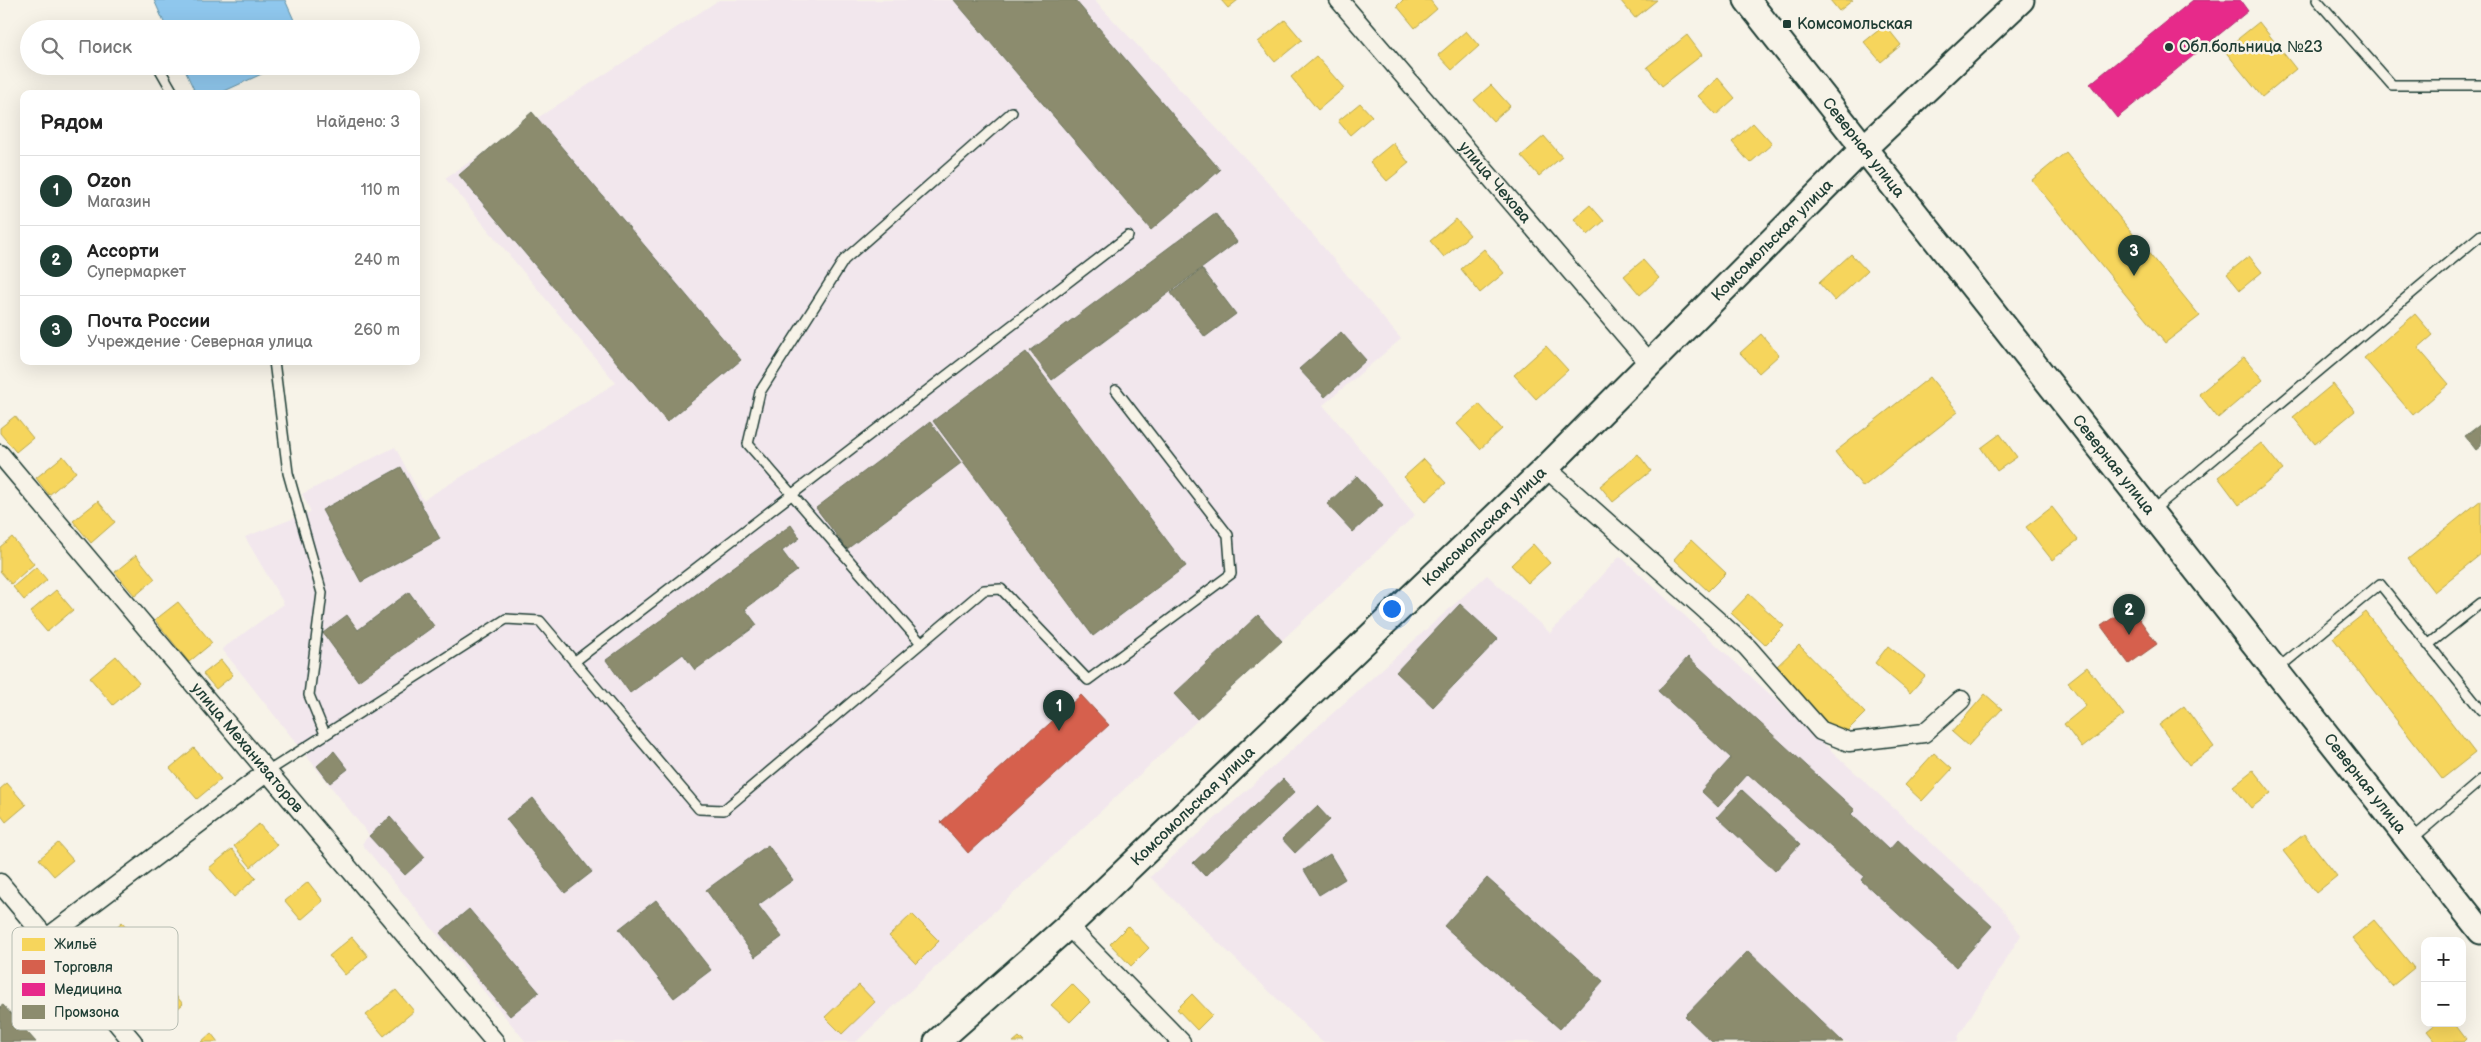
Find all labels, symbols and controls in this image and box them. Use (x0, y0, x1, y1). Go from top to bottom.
place label: Комсомольская (1797, 15, 1913, 34)
marker: Комсомольская (1781, 18, 1793, 30)
search box (20, 20, 420, 75)
icon: search (38, 34, 66, 62)
text: Поиск (78, 36, 132, 59)
place label: Обл.больница №23 (2179, 38, 2323, 57)
marker: Обл.больница №23 (2163, 41, 2175, 53)
street label: Северная улица (1818, 94, 1909, 202)
text: Рядом (40, 110, 103, 135)
text: Найдено: 3 (316, 113, 400, 132)
street label: улица Чехова (1455, 138, 1535, 228)
text: Ozon (87, 170, 131, 193)
street label: Комсомольская улица (1708, 175, 1837, 305)
text: 1 (53, 181, 59, 200)
text: 110 m (361, 181, 400, 200)
text: Магазин (87, 193, 151, 212)
pin: 3 (2118, 235, 2150, 276)
text: Ассорти (87, 240, 159, 263)
text: 2 (51, 251, 61, 270)
text: 240 m (354, 251, 400, 270)
text: Супермаркет (87, 263, 186, 282)
text: Почта России (87, 310, 210, 333)
text: 3 (51, 321, 61, 340)
text: 260 m (354, 321, 400, 340)
text: Учреждение · Северная улица (87, 333, 313, 352)
street label: Северная улица (2068, 411, 2159, 519)
street label: Комсомольская улица (1419, 463, 1551, 591)
pin: 2 (2113, 594, 2145, 635)
your location (1379, 596, 1405, 622)
street label: улица Механизаторов (187, 679, 308, 817)
pin: 1 (1043, 690, 1075, 731)
street label: Северная улица (2320, 730, 2410, 838)
street label: Комсомольская улица (1127, 742, 1259, 870)
legend (12, 927, 178, 1030)
text: Жильё (54, 936, 97, 953)
map controls (2421, 937, 2466, 1027)
button: + (2421, 937, 2466, 982)
text: Торговля (54, 959, 113, 976)
text: Медицина (54, 981, 123, 998)
button: − (2421, 982, 2466, 1027)
text: Промзона (54, 1004, 120, 1021)

